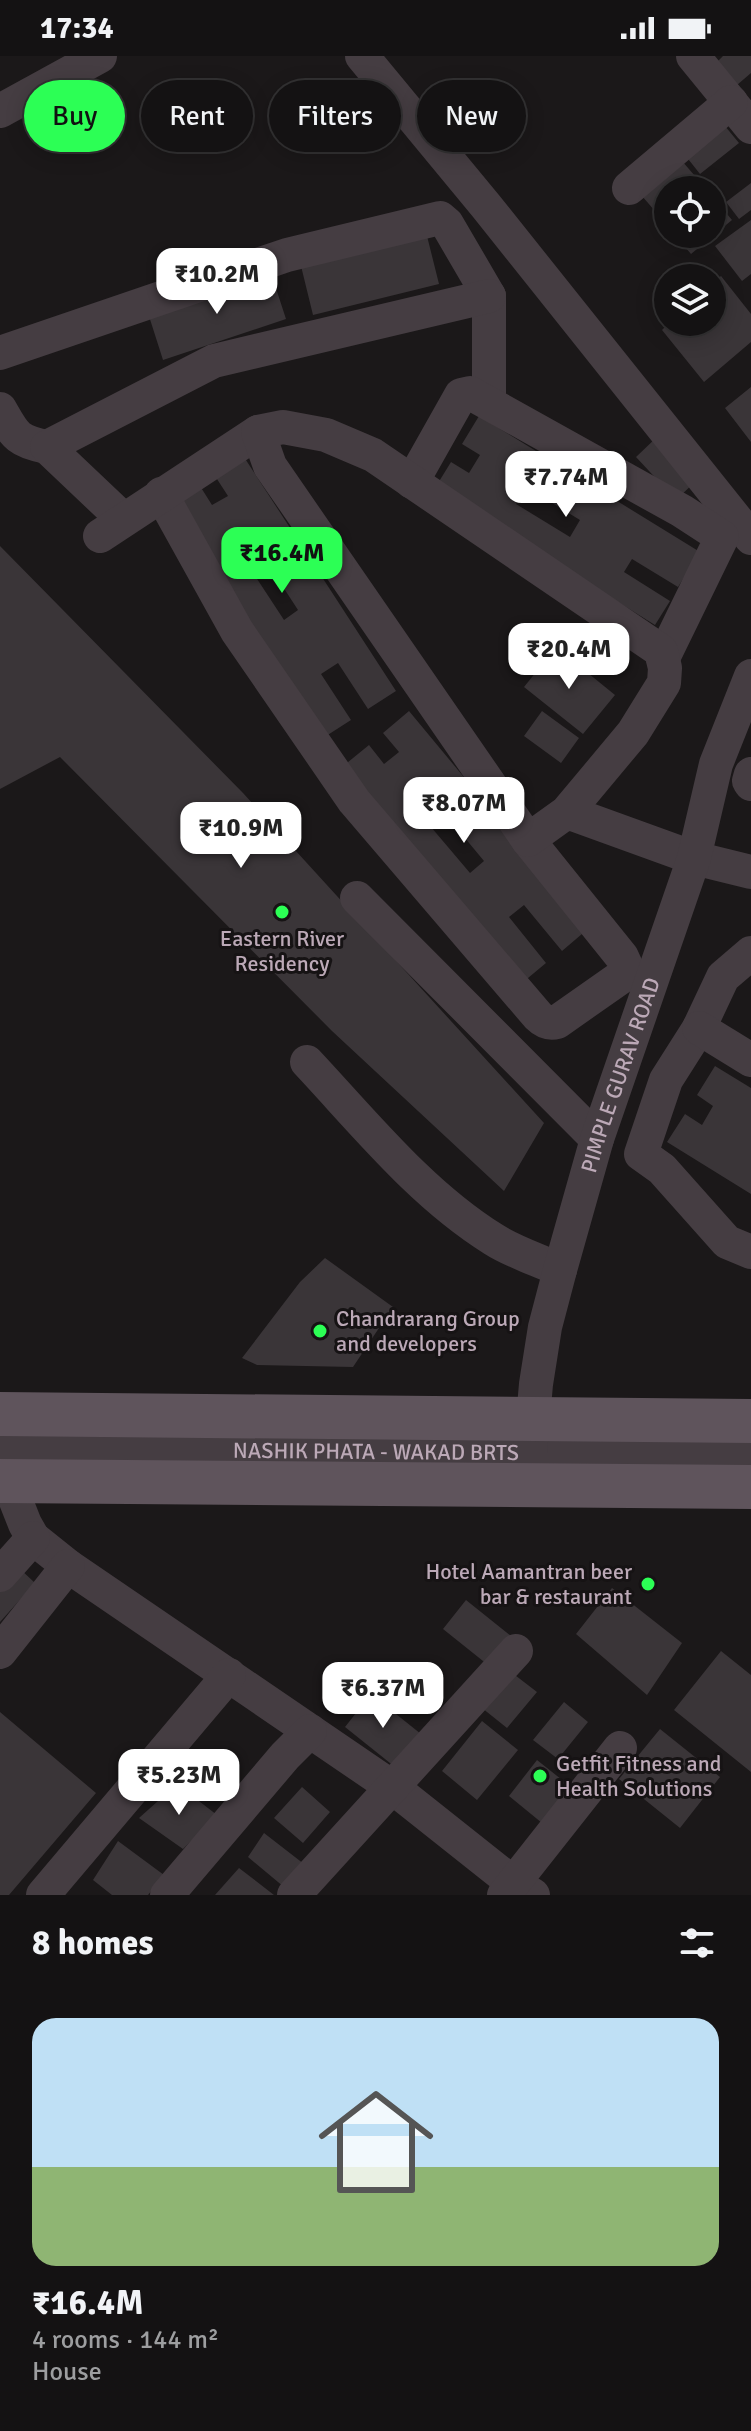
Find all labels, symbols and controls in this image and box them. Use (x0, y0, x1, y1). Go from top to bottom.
text: 17:34 (40, 10, 114, 47)
chip: Buy (24, 80, 125, 152)
chip: Rent (141, 80, 253, 152)
chip: Filters (269, 80, 401, 152)
chip: New (417, 80, 526, 152)
map controls (654, 176, 726, 336)
button: locate (654, 176, 726, 248)
pin: ₹10.2M (152, 248, 282, 316)
text: ₹10.2M (174, 258, 260, 290)
button: layers (654, 264, 726, 336)
pin: ₹7.74M (501, 451, 631, 519)
text: ₹7.74M (523, 461, 609, 493)
pin: ₹16.4M (217, 527, 347, 595)
text: ₹16.4M (239, 537, 325, 569)
pin: ₹20.4M (504, 623, 634, 691)
text: ₹20.4M (526, 633, 612, 665)
pin: ₹8.07M (399, 777, 529, 845)
text: ₹8.07M (421, 787, 507, 819)
pin: ₹10.9M (176, 802, 306, 870)
text: ₹10.9M (198, 812, 284, 844)
marker: Eastern River Residency (273, 903, 291, 921)
place label: Eastern River Residency (220, 925, 344, 977)
street label: PIMPLE GURAV ROAD (575, 974, 666, 1176)
place label: Chandrarang Group and developers (336, 1305, 520, 1357)
marker: Chandrarang Group and developers (311, 1322, 329, 1340)
street label: NASHIK PHATA - WAKAD BRTS (233, 1437, 519, 1466)
place label: Hotel Aamantran beer bar & restaurant (425, 1558, 632, 1610)
marker: Hotel Aamantran beer bar & restaurant (639, 1575, 657, 1593)
pin: ₹6.37M (318, 1662, 448, 1730)
text: ₹6.37M (340, 1672, 426, 1704)
pin: ₹5.23M (114, 1749, 244, 1817)
place label: Getfit Fitness and Health Solutions (556, 1750, 721, 1802)
text: ₹5.23M (136, 1759, 222, 1791)
marker: Getfit Fitness and Health Solutions (531, 1767, 549, 1785)
icon: filters (675, 1921, 719, 1965)
text: 8 homes (32, 1922, 153, 1964)
icon: home (304, 2070, 448, 2214)
text: ₹16.4M (32, 2282, 144, 2324)
text: 4 rooms · 144 m² (32, 2324, 219, 2356)
text: House (32, 2356, 102, 2388)

